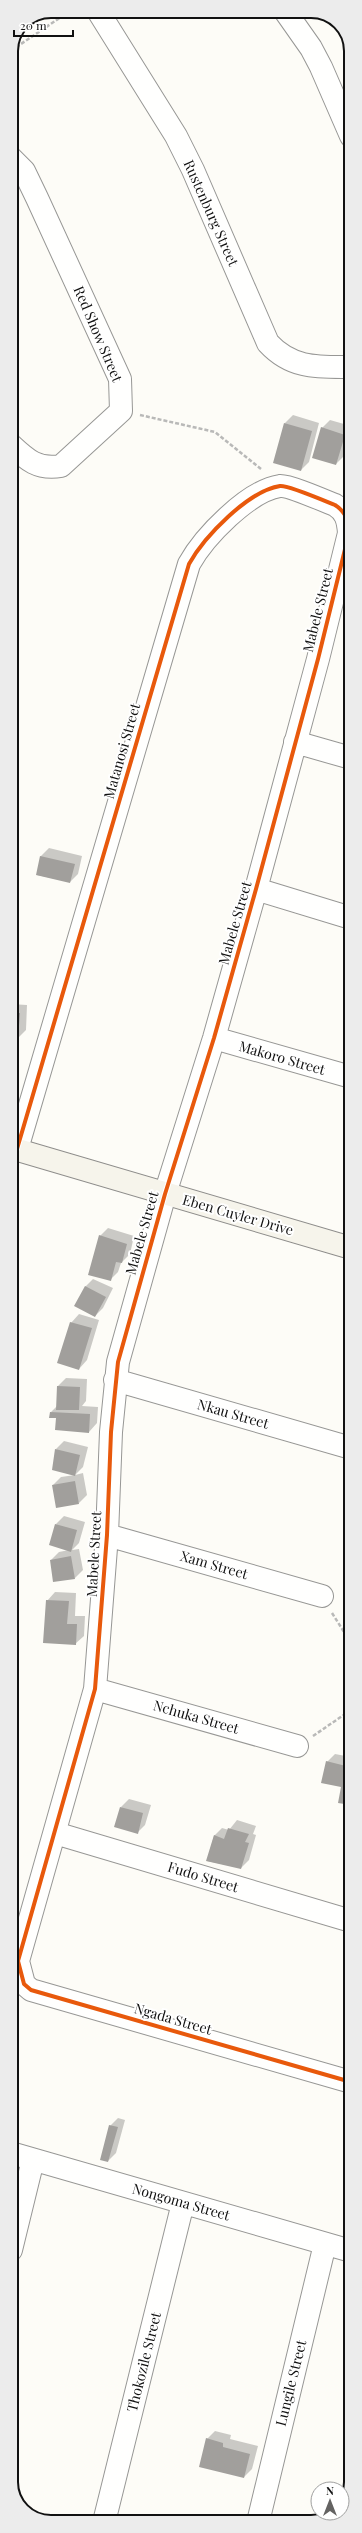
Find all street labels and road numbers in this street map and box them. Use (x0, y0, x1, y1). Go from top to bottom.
street label: Rustenburg Street (179, 157, 244, 270)
street label: Red Show Street (70, 283, 128, 386)
street label: Mabele Street (298, 565, 337, 654)
street label: Matanosi Street (99, 700, 145, 801)
street label: Mabele Street (214, 878, 256, 967)
street label: Makoro Street (237, 1036, 328, 1079)
street label: Mabele Street (121, 1188, 163, 1277)
street label: Eben Cuyler Drive (181, 1190, 296, 1239)
street label: Nkau Street (195, 1394, 272, 1433)
street label: Mabele Street (82, 1509, 105, 1597)
street label: Xam Street (178, 1546, 251, 1583)
street label: Nchuka Street (151, 1695, 242, 1738)
street label: Fudo Street (165, 1857, 242, 1897)
street label: Ngada Street (132, 1998, 215, 2039)
street label: Nongoma Street (130, 2178, 233, 2225)
street label: Thokozile Street (122, 2309, 165, 2414)
street label: Lungile Street (271, 2337, 311, 2428)

